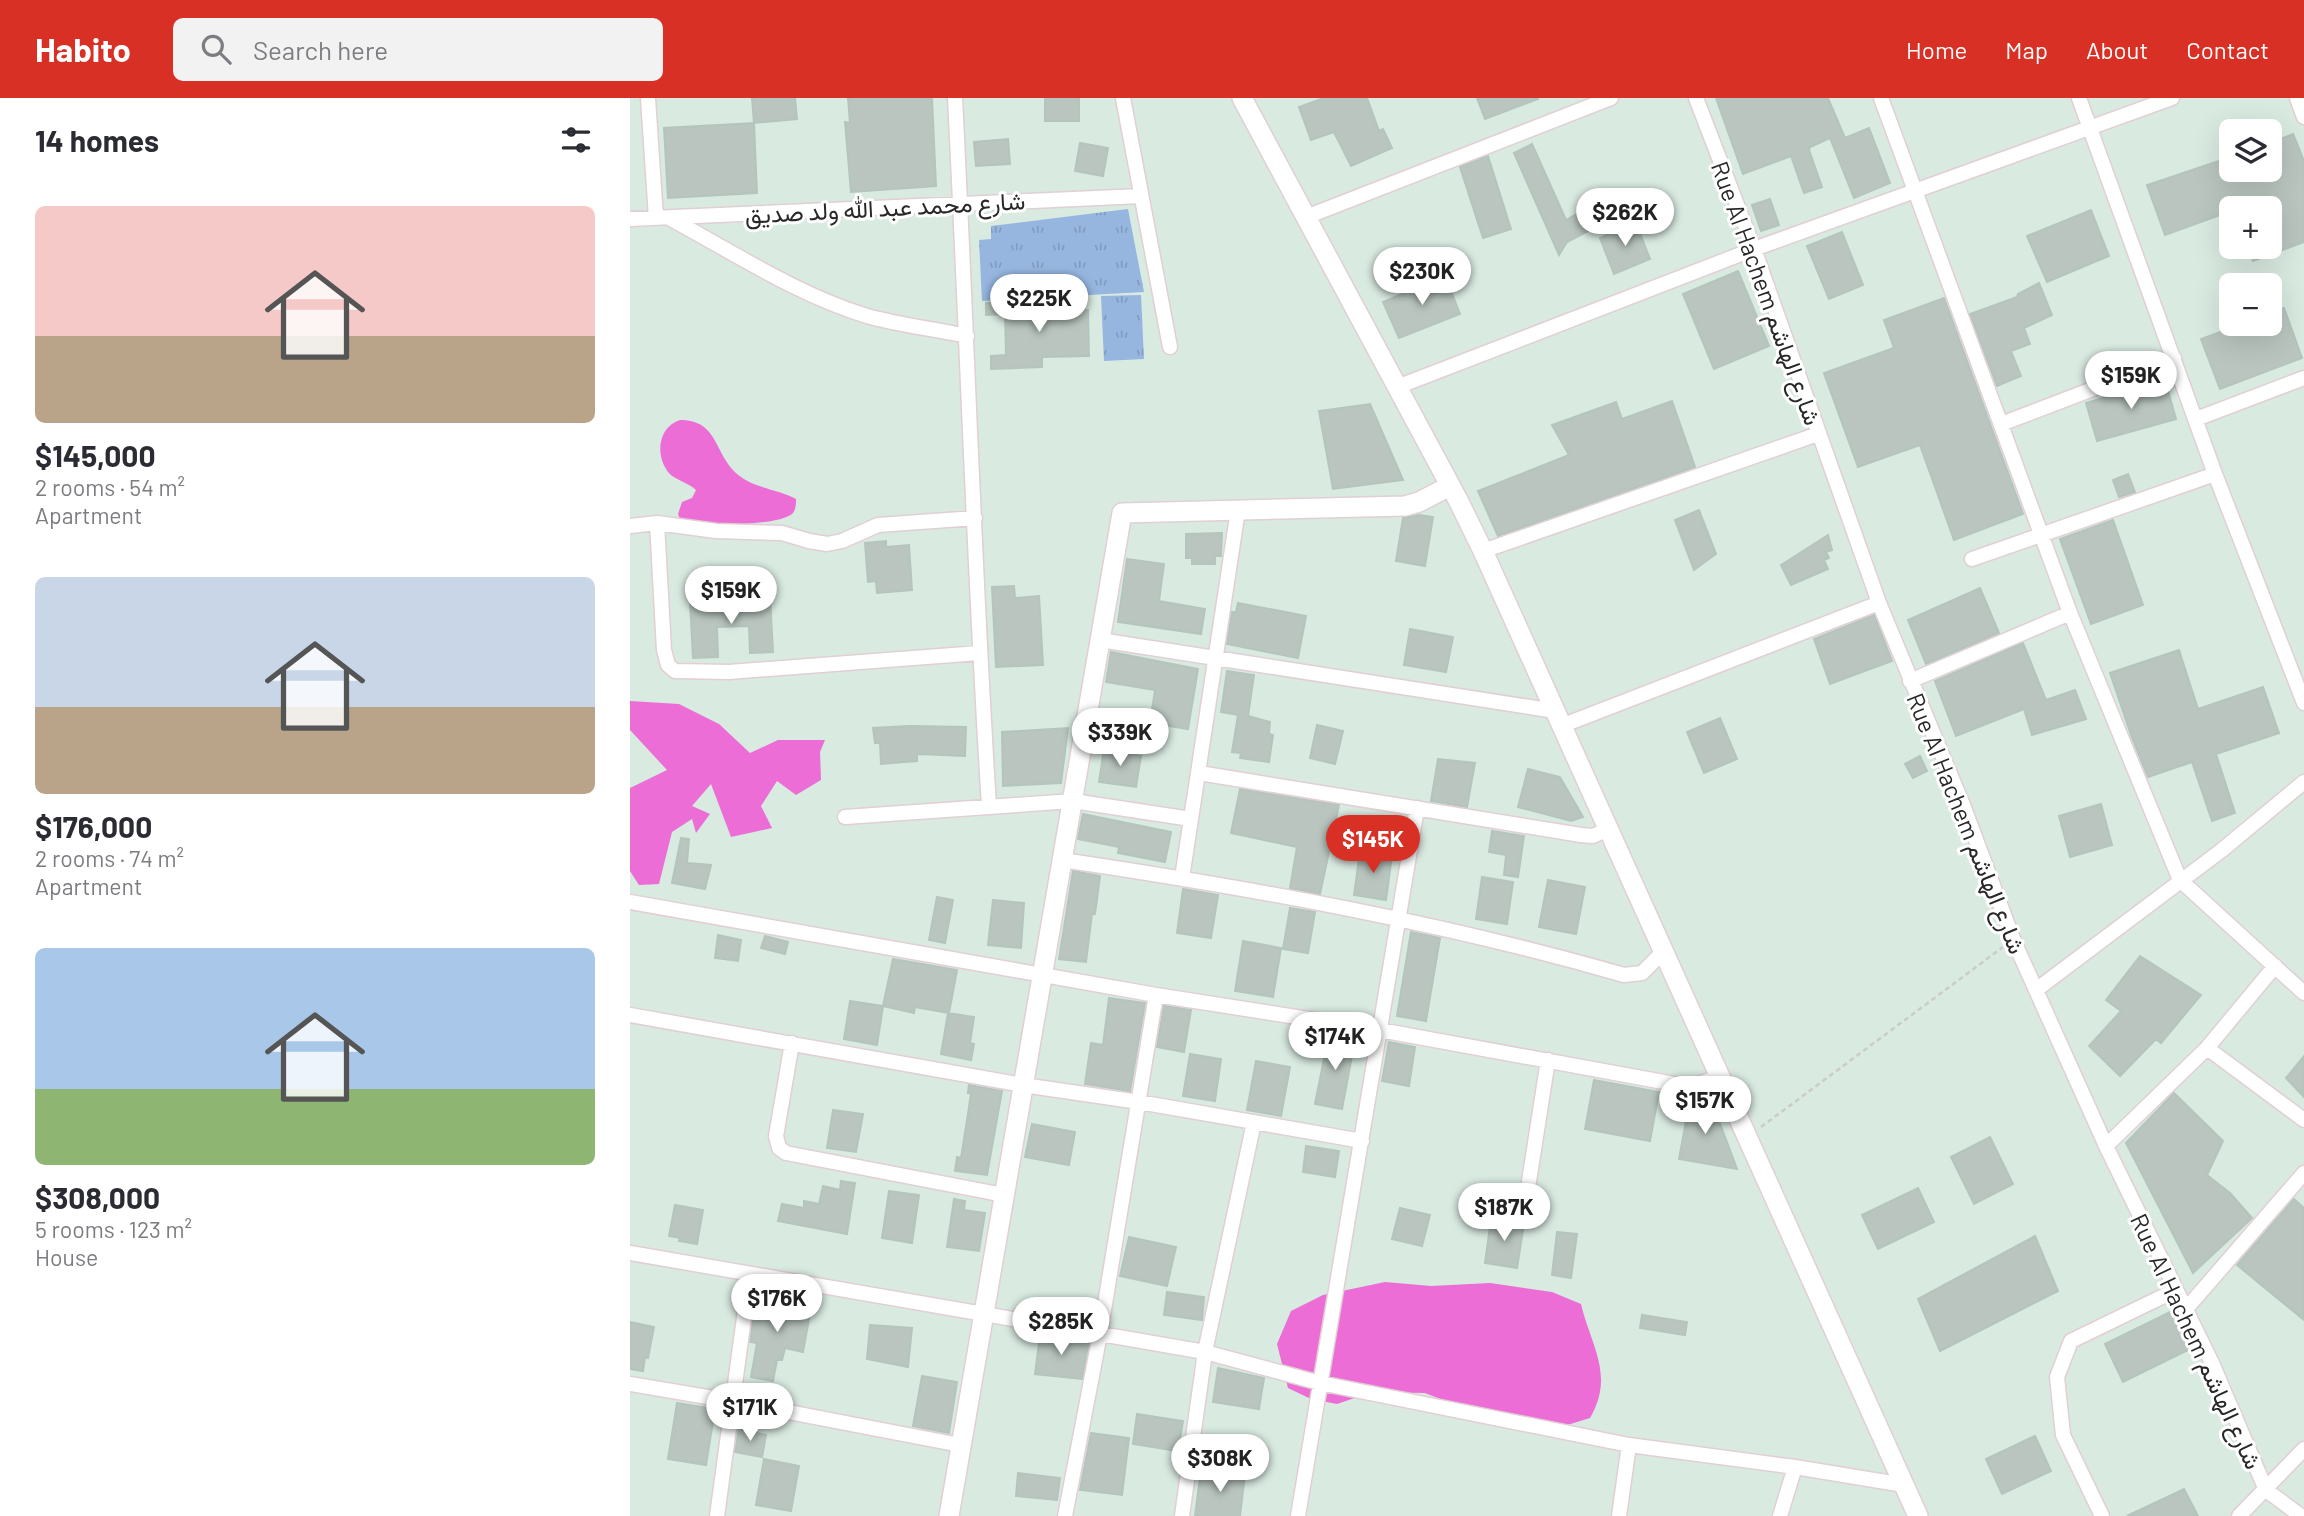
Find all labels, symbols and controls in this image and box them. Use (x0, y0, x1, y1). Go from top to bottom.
search box (173, 18, 663, 81)
text: Habito (35, 29, 131, 69)
icon: search (197, 30, 235, 68)
text: Search here (253, 34, 388, 65)
text: Home (1906, 35, 1967, 64)
text: Map (2005, 35, 2048, 64)
text: About (2086, 35, 2148, 64)
text: Contact (2186, 35, 2269, 64)
map controls (2219, 119, 2282, 336)
button: layers (2219, 119, 2282, 182)
icon: filters (557, 121, 595, 159)
text: 14 homes (35, 122, 159, 158)
street label: Rue Al Hachem شارع الهاشم (1703, 157, 1828, 430)
street label: شارع محمد عبد الله ولد صديق (744, 185, 1026, 232)
pin: $262K (1576, 188, 1674, 248)
button: + (2219, 196, 2282, 259)
text: $262K (1592, 197, 1658, 225)
pin: $230K (1373, 248, 1471, 307)
icon: home (252, 252, 378, 378)
text: $230K (1389, 256, 1455, 284)
button: − (2219, 273, 2282, 336)
pin: $225K (990, 274, 1088, 334)
text: $225K (1006, 283, 1072, 311)
pin: $159K (2082, 352, 2180, 411)
text: $159K (2101, 360, 2161, 388)
text: $145,000 (35, 437, 156, 473)
text: 2 rooms · 54 m² (35, 473, 185, 501)
text: Apartment (35, 501, 142, 529)
pin: $159K (682, 566, 780, 626)
text: $159K (701, 575, 761, 603)
icon: home (252, 623, 378, 749)
street label: Rue Al Hachem شارع الهاشم (1899, 688, 2033, 959)
pin: $339K (1071, 708, 1169, 768)
text: $339K (1088, 717, 1152, 745)
text: $176,000 (35, 808, 152, 844)
pin: $145K (1324, 816, 1422, 875)
text: $145K (1342, 824, 1404, 852)
text: 2 rooms · 74 m² (35, 844, 184, 872)
text: Apartment (35, 872, 142, 900)
icon: home (252, 994, 378, 1120)
pin: $174K (1286, 1012, 1384, 1072)
text: $174K (1304, 1021, 1366, 1049)
pin: $157K (1656, 1076, 1754, 1136)
text: $157K (1675, 1085, 1735, 1113)
text: $308,000 (35, 1179, 160, 1215)
pin: $187K (1455, 1184, 1553, 1243)
text: $187K (1474, 1192, 1534, 1220)
street label: Rue Al Hachem شارع الهاشم (2122, 1209, 2269, 1475)
text: 5 rooms · 123 m² (35, 1215, 192, 1243)
text: House (35, 1243, 98, 1271)
pin: $176K (728, 1274, 826, 1334)
text: $176K (747, 1283, 807, 1311)
pin: $285K (1012, 1298, 1110, 1357)
text: $285K (1028, 1306, 1094, 1334)
pin: $171K (701, 1384, 799, 1443)
text: $171K (722, 1392, 778, 1420)
pin: $308K (1171, 1434, 1269, 1494)
text: $308K (1187, 1443, 1253, 1471)

